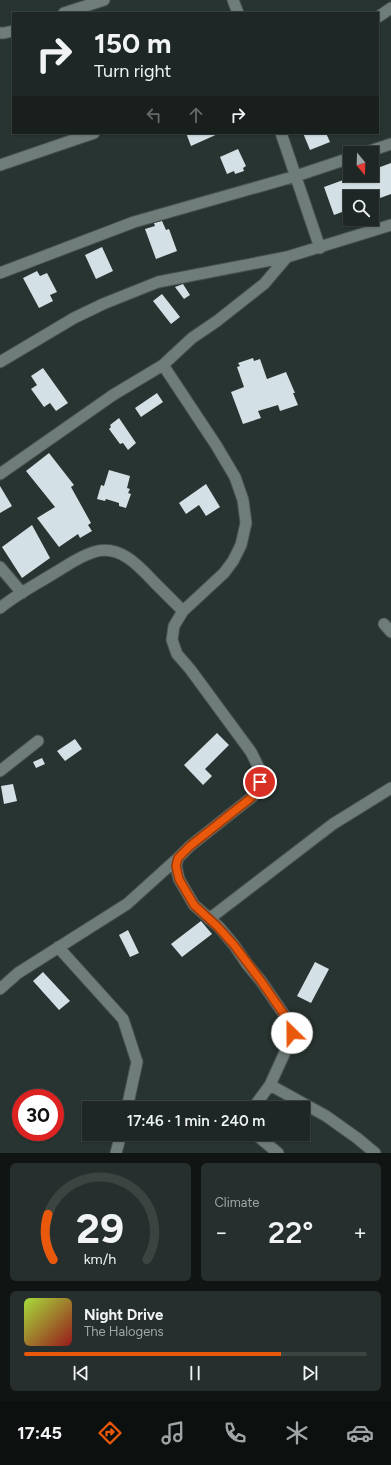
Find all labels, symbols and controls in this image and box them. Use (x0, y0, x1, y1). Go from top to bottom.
text: 150 m (94, 26, 171, 60)
icon: right (28, 28, 80, 80)
text: Turn right (94, 60, 171, 82)
icon: left (143, 104, 165, 126)
icon: ahead (185, 104, 207, 126)
icon: right (227, 104, 249, 126)
north arrow (343, 146, 379, 182)
map controls (343, 146, 379, 226)
button: search (343, 190, 379, 226)
pin (243, 765, 277, 799)
icon: arrive (249, 771, 271, 793)
position arrow (271, 1012, 313, 1054)
speed limit sign: 30 (12, 1089, 64, 1141)
text: 17:46 · 1 min · 240 m (127, 1112, 265, 1130)
text: Climate (215, 1195, 259, 1210)
text: 29 (76, 1203, 124, 1253)
text: 22° (268, 1214, 313, 1251)
text: − (215, 1219, 228, 1246)
text: + (353, 1219, 367, 1246)
text: km/h (84, 1250, 117, 1268)
text: Night Drive (84, 1306, 163, 1324)
text: The Halogens (84, 1324, 164, 1339)
icon: previous (70, 1362, 92, 1384)
icon: pause (184, 1362, 206, 1384)
icon: next (299, 1362, 321, 1384)
icon: directions (96, 1419, 124, 1447)
icon: music (159, 1419, 187, 1447)
icon: phone (221, 1419, 249, 1447)
icon: climate (283, 1419, 311, 1447)
icon: car (346, 1419, 374, 1447)
text: 17:45 (17, 1422, 62, 1444)

